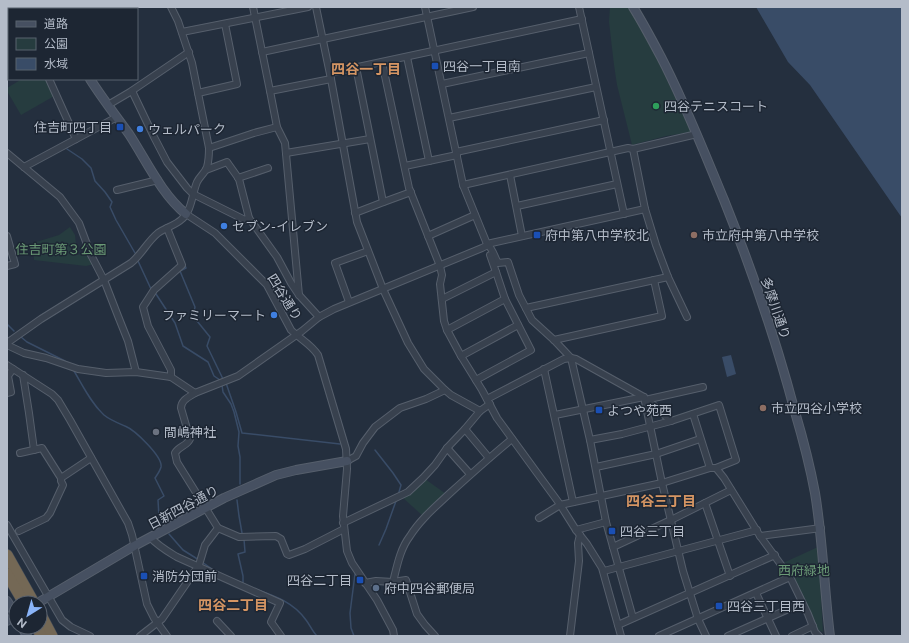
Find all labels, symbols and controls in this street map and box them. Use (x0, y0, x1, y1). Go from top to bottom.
legend (8, 8, 138, 80)
text: 道路 (44, 17, 68, 31)
text: 公園 (44, 37, 68, 51)
text: 水域 (44, 57, 68, 71)
place label: 四谷一丁目南 (443, 59, 521, 74)
district label: 四谷一丁目 (331, 61, 401, 77)
marker: 四谷一丁目南 (430, 61, 440, 71)
place label: 四谷テニスコート (664, 99, 768, 114)
marker: 四谷テニスコート (651, 101, 661, 111)
place label: 住吉町四丁目 (34, 120, 112, 135)
marker: 住吉町四丁目 (115, 122, 125, 132)
place label: ウェルパーク (148, 122, 226, 137)
marker: ウェルパーク (135, 124, 145, 134)
place label: セブン-イレブン (232, 219, 328, 234)
marker: セブン-イレブン (219, 221, 229, 231)
place label: 府中第八中学校北 (545, 228, 649, 243)
place label: 市立府中第八中学校 (702, 228, 819, 243)
marker: 府中第八中学校北 (532, 230, 542, 240)
marker: 市立府中第八中学校 (689, 230, 699, 240)
park label: 住吉町第３公園 (15, 242, 107, 257)
street label: 四谷通り (264, 271, 305, 323)
street label: 多摩川通り (758, 275, 793, 341)
place label: ファミリーマート (162, 308, 266, 323)
marker: ファミリーマート (269, 310, 279, 320)
place label: 市立四谷小学校 (771, 401, 862, 416)
place label: よつや苑西 (607, 403, 672, 418)
marker: 市立四谷小学校 (758, 403, 768, 413)
marker: よつや苑西 (594, 405, 604, 415)
place label: 間嶋神社 (164, 425, 216, 440)
marker: 間嶋神社 (151, 427, 161, 437)
street label: 日新四谷通り (145, 483, 221, 532)
district label: 四谷三丁目 (626, 493, 696, 509)
place label: 四谷三丁目 (620, 524, 685, 539)
marker: 四谷三丁目 (607, 526, 617, 536)
park label: 西府緑地 (778, 563, 830, 578)
place label: 消防分団前 (152, 569, 217, 584)
marker: 消防分団前 (139, 571, 149, 581)
place label: 四谷二丁目 (287, 573, 352, 588)
marker: 四谷二丁目 (355, 575, 365, 585)
place label: 府中四谷郵便局 (384, 581, 475, 596)
marker: 府中四谷郵便局 (371, 583, 381, 593)
north arrow (8, 595, 48, 635)
district label: 四谷二丁目 (198, 597, 268, 613)
place label: 四谷三丁目西 (727, 599, 805, 614)
marker: 四谷三丁目西 (714, 601, 724, 611)
text: N (15, 616, 29, 630)

